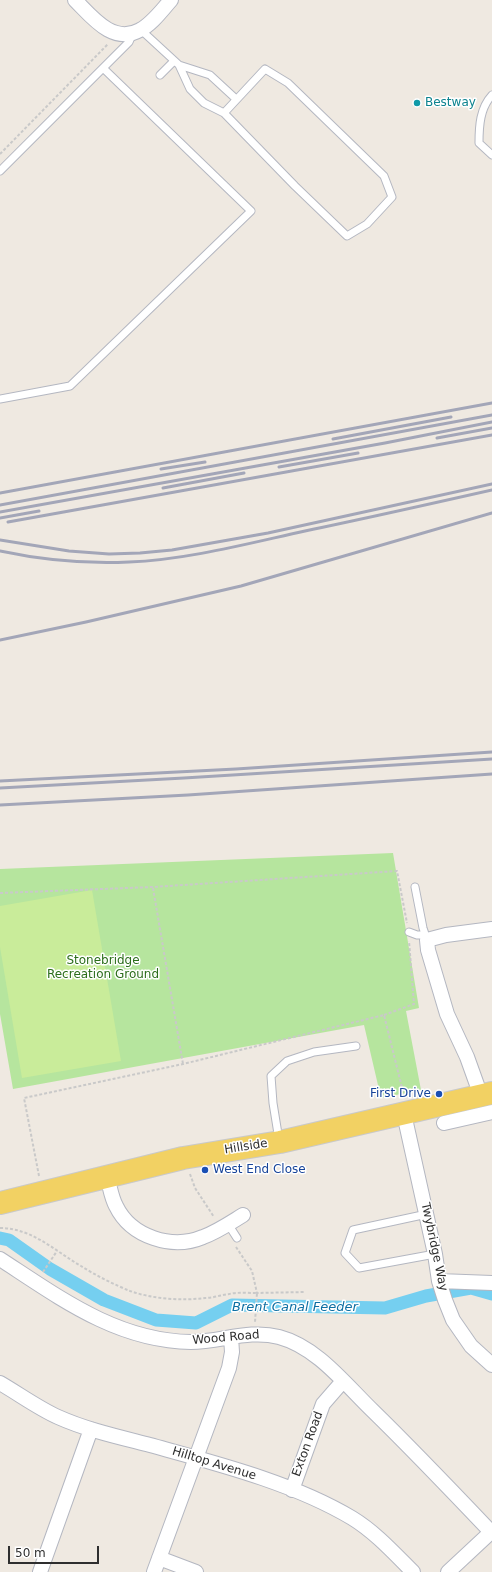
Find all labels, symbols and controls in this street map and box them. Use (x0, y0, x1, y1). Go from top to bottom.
place label: Bestway (425, 96, 476, 110)
marker: Bestway (412, 98, 422, 108)
park label: Stonebridge Recreation Ground (47, 954, 159, 982)
place label: First Drive (370, 1087, 431, 1101)
marker: First Drive (434, 1089, 444, 1099)
street label: Hillside (223, 1136, 269, 1158)
place label: West End Close (213, 1163, 306, 1177)
marker: West End Close (200, 1165, 210, 1175)
street label: Twybridge Way (418, 1201, 450, 1293)
water label: Brent Canal Feeder (232, 1300, 358, 1316)
street label: Wood Road (192, 1328, 260, 1348)
street label: Exton Road (290, 1409, 326, 1479)
street label: Hilltop Avenue (170, 1444, 258, 1484)
scale bar (10, 1538, 101, 1564)
text: 50 m (15, 1546, 46, 1560)

